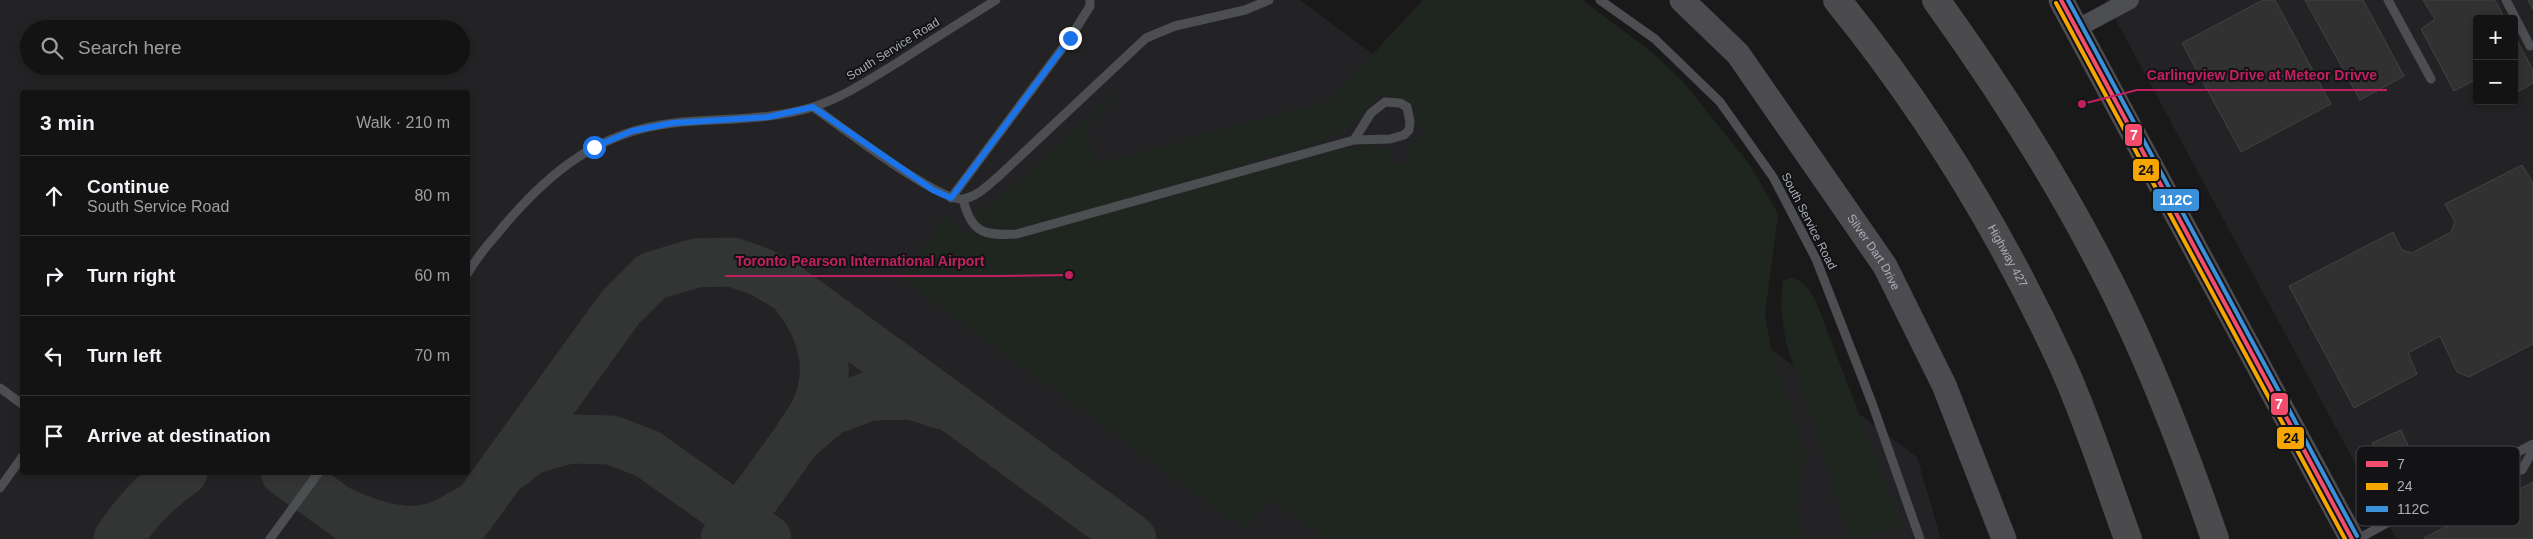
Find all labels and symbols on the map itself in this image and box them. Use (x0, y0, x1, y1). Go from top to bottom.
street label: South Service Road (844, 15, 942, 83)
route end (1059, 27, 1082, 50)
callout: Carlingview Drive at Meteor Drivve (2137, 61, 2387, 90)
text: Carlingview Drive at Meteor Drivve (2147, 67, 2377, 83)
line badge: 7 (2124, 123, 2143, 147)
text: 7 (2130, 127, 2138, 143)
route start (583, 136, 606, 159)
line badge: 24 (2132, 158, 2160, 182)
text: 24 (2138, 162, 2154, 178)
street label: South Service Road (1779, 170, 1839, 272)
line badge: 112C (2152, 188, 2200, 212)
text: 112C (2160, 192, 2192, 208)
street label: Silver Dart Drive (1844, 211, 1903, 293)
street label: Highway 427 (1985, 222, 2030, 290)
callout: Toronto Pearson International Airport (725, 247, 995, 276)
text: Toronto Pearson International Airport (736, 253, 985, 269)
line badge: 7 (2270, 392, 2289, 416)
text: 7 (2275, 396, 2283, 412)
line badge: 24 (2276, 426, 2305, 450)
text: 24 (2283, 430, 2299, 446)
legend (2356, 446, 2520, 526)
text: 7 (2397, 456, 2405, 472)
text: 24 (2397, 478, 2413, 494)
text: 112C (2397, 501, 2429, 517)

